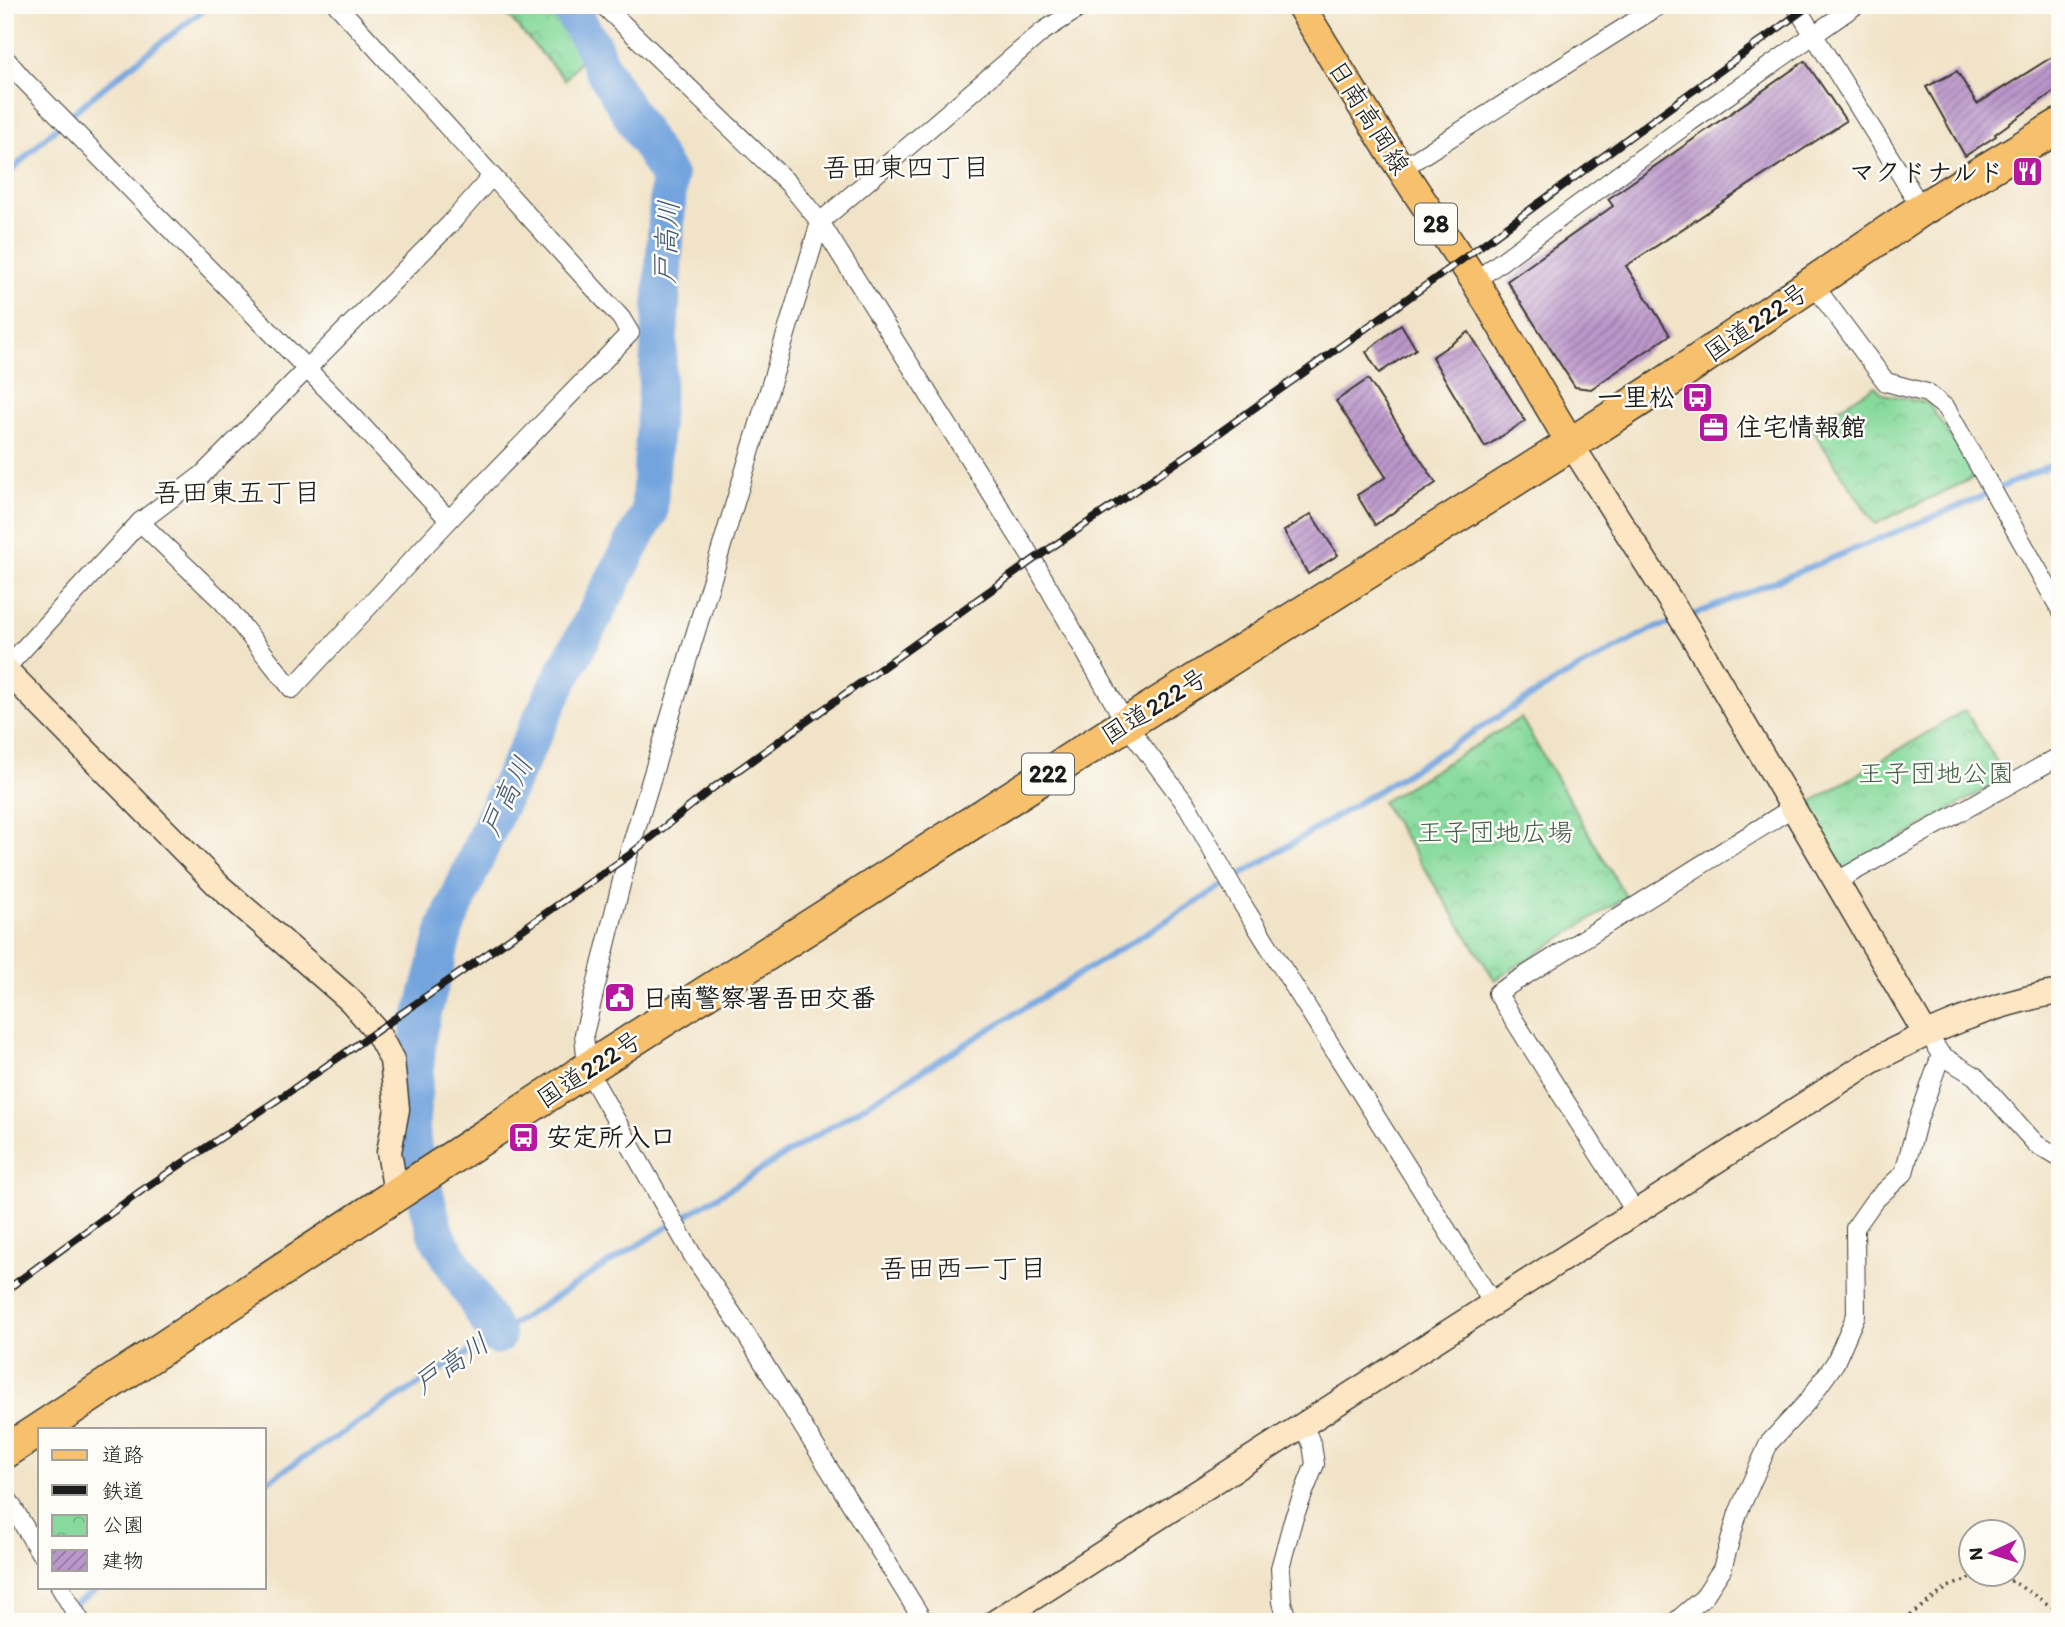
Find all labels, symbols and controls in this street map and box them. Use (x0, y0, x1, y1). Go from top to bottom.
street label: 日南高岡線 (1321, 53, 1417, 181)
district label: 吾田東四丁目 (822, 150, 990, 184)
restaurant icon: マクドナルド (2010, 155, 2044, 189)
place label: マクドナルド (1849, 156, 2004, 188)
water label: 戸高川 (647, 199, 685, 285)
road number: 28 (1415, 204, 1457, 244)
street label: 国道222号 (1698, 275, 1814, 369)
bus stop icon: 一里松 (1681, 380, 1715, 414)
place label: 一里松 (1597, 381, 1675, 413)
office icon: 住宅情報館 (1696, 410, 1730, 444)
place label: 住宅情報館 (1736, 411, 1866, 443)
district label: 吾田東五丁目 (153, 475, 321, 509)
street label: 国道222号 (1095, 661, 1213, 751)
water label: 戸高川 (472, 751, 540, 841)
road number: 222 (1022, 754, 1074, 794)
park label: 王子団地公園 (1858, 757, 2014, 789)
park label: 王子団地広場 (1417, 816, 1573, 848)
public building icon: 日南警察署吾田交番 (602, 981, 636, 1015)
place label: 日南警察署吾田交番 (642, 982, 876, 1014)
street label: 国道222号 (530, 1023, 648, 1115)
bus stop icon: 安定所入口 (506, 1120, 540, 1154)
place label: 安定所入口 (546, 1121, 676, 1153)
district label: 吾田西一丁目 (879, 1251, 1047, 1285)
water label: 戸高川 (407, 1325, 495, 1401)
legend (38, 1428, 266, 1588)
text: 道路 (102, 1442, 144, 1467)
text: 鉄道 (102, 1478, 144, 1503)
text: 公園 (102, 1512, 144, 1537)
north arrow (1956, 1518, 2026, 1588)
text: N (1964, 1547, 1987, 1561)
text: 建物 (102, 1548, 144, 1573)

